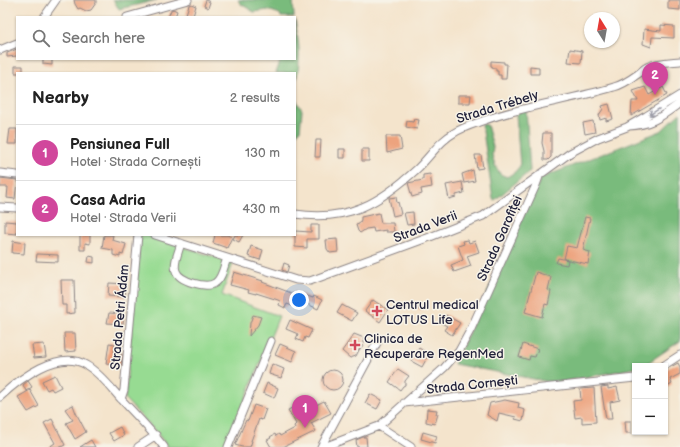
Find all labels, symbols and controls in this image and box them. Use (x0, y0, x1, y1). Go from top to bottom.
north arrow (584, 12, 620, 48)
search box (16, 16, 296, 60)
icon: search (30, 27, 52, 49)
text: Search here (62, 29, 145, 48)
pin: 2 (642, 62, 668, 95)
street label: Strada Trébely (454, 87, 540, 127)
text: Nearby (32, 88, 89, 108)
text: 2 results (230, 90, 280, 106)
one-way arrow (648, 108, 660, 116)
text: Pensiunea Full (70, 135, 170, 154)
text: 1 (42, 145, 48, 161)
text: 130 m (245, 145, 280, 161)
text: Hotel · Strada Cornești (70, 154, 201, 170)
text: Casa Adria (70, 191, 146, 210)
street label: Strada Garofiței (474, 193, 526, 284)
text: 2 (41, 201, 49, 217)
text: 430 m (242, 201, 280, 217)
street label: Strada Verii (391, 207, 460, 246)
text: Hotel · Strada Verii (70, 210, 176, 226)
street label: Strada Petri Ádám (106, 263, 133, 371)
your location (289, 290, 309, 310)
place label: Centrul medical LOTUS Life (386, 297, 479, 328)
marker: Centrul medical LOTUS Life (371, 305, 383, 317)
place label: Clinica de Recuperare RegenMed (364, 331, 504, 362)
marker: Clinica de Recuperare RegenMed (349, 339, 361, 351)
map controls (632, 363, 668, 435)
button: + (632, 363, 668, 399)
street label: Strada Cornești (426, 372, 519, 398)
pin: 1 (292, 395, 318, 428)
button: − (632, 399, 668, 435)

